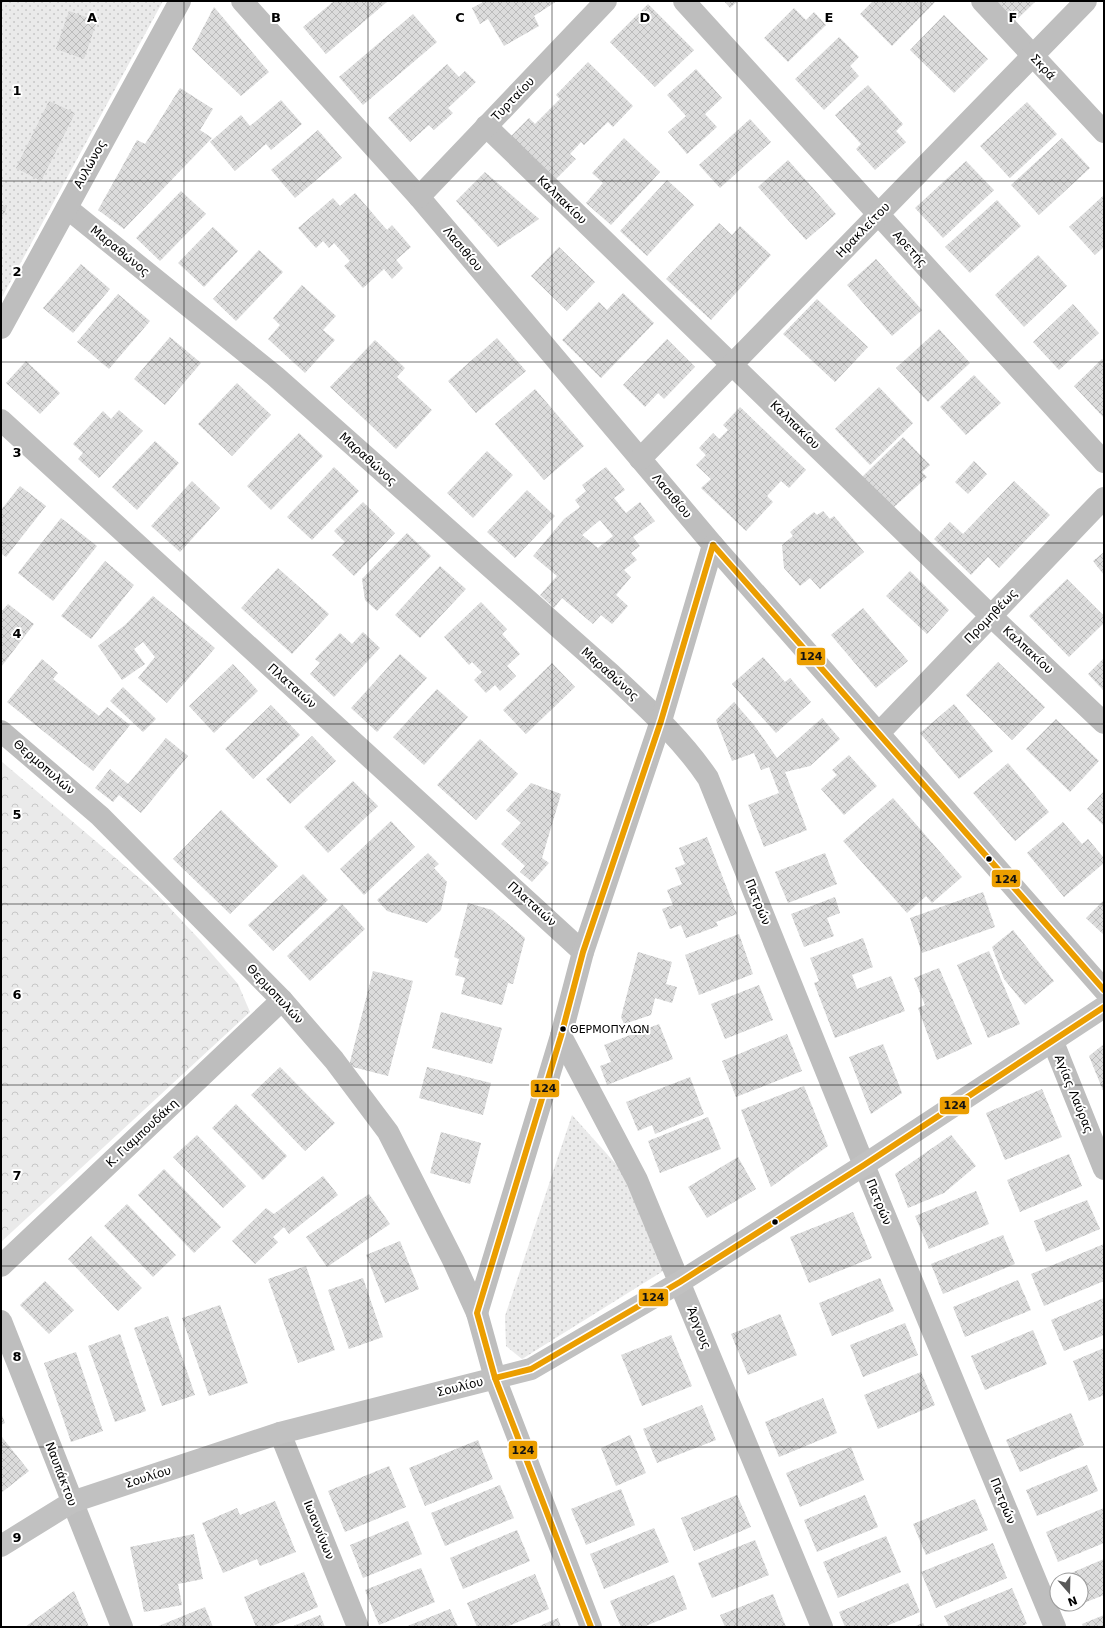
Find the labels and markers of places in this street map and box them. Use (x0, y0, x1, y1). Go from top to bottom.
unlabelled marker (984, 854, 994, 864)
place label: ΘΕΡΜΟΠΥΛΩΝ (570, 1023, 650, 1036)
marker: ΘΕΡΜΟΠΥΛΩΝ (558, 1024, 568, 1034)
unlabelled marker (770, 1217, 780, 1227)

